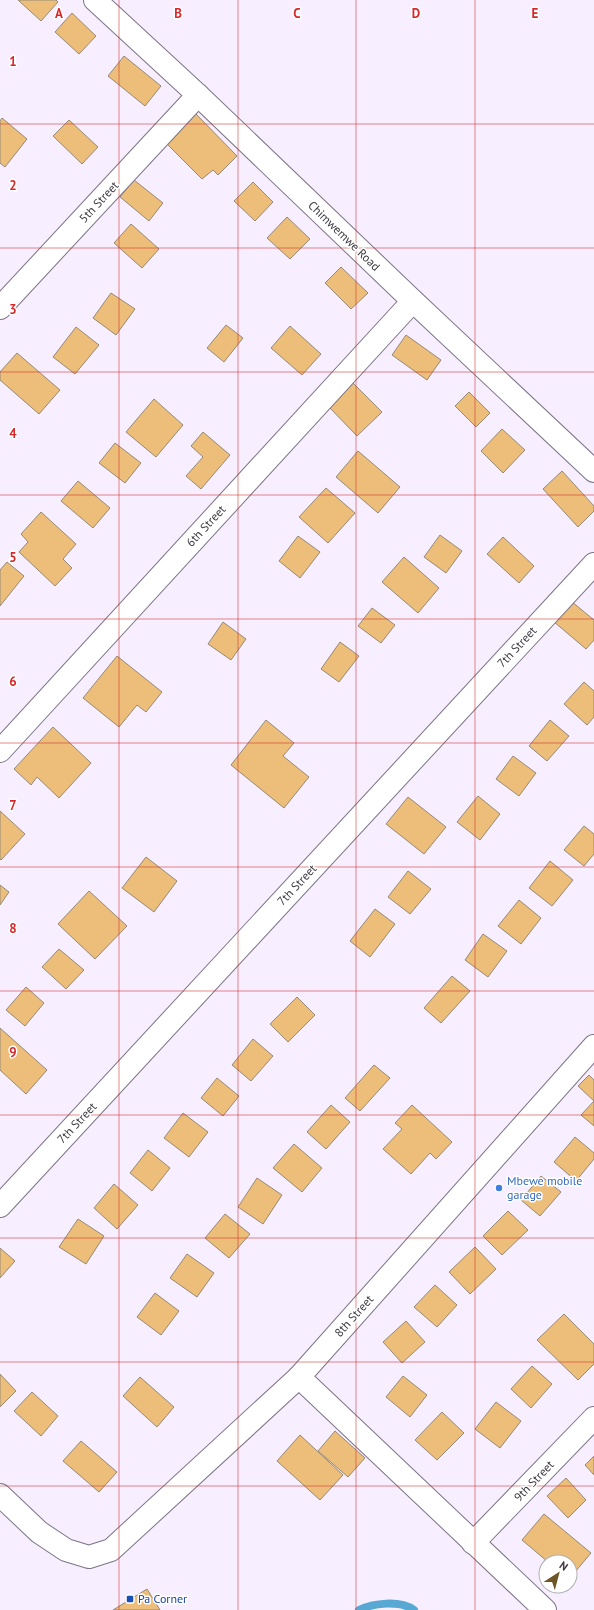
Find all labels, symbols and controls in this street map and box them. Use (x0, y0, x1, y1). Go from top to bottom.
text: A (55, 5, 63, 22)
text: B (174, 5, 182, 22)
text: C (293, 5, 301, 22)
text: D (412, 5, 420, 22)
text: E (532, 5, 539, 22)
text: 1 (9, 53, 17, 70)
text: 2 (9, 177, 17, 194)
street label: 5th Street (76, 178, 122, 225)
street label: Chimwemwe Road (305, 197, 383, 274)
text: 3 (9, 301, 17, 318)
text: 4 (9, 425, 17, 442)
street label: 6th Street (183, 502, 229, 549)
text: 5 (9, 549, 17, 566)
street label: 7th Street (494, 623, 539, 670)
text: 6 (9, 673, 17, 690)
text: 7 (9, 797, 17, 814)
street label: 7th Street (274, 861, 319, 908)
text: 8 (9, 920, 17, 937)
text: 9 (9, 1044, 17, 1061)
street label: 7th Street (54, 1099, 99, 1146)
place label: Mbewe mobile garage (507, 1173, 582, 1202)
marker: Mbewe mobile garage (494, 1183, 504, 1193)
street label: 8th Street (331, 1292, 376, 1340)
street label: 9th Street (511, 1457, 557, 1504)
north arrow (538, 1554, 578, 1594)
text: N (557, 1558, 571, 1574)
place label: Pa Corner (138, 1591, 187, 1606)
marker: Pa Corner (125, 1594, 135, 1604)

